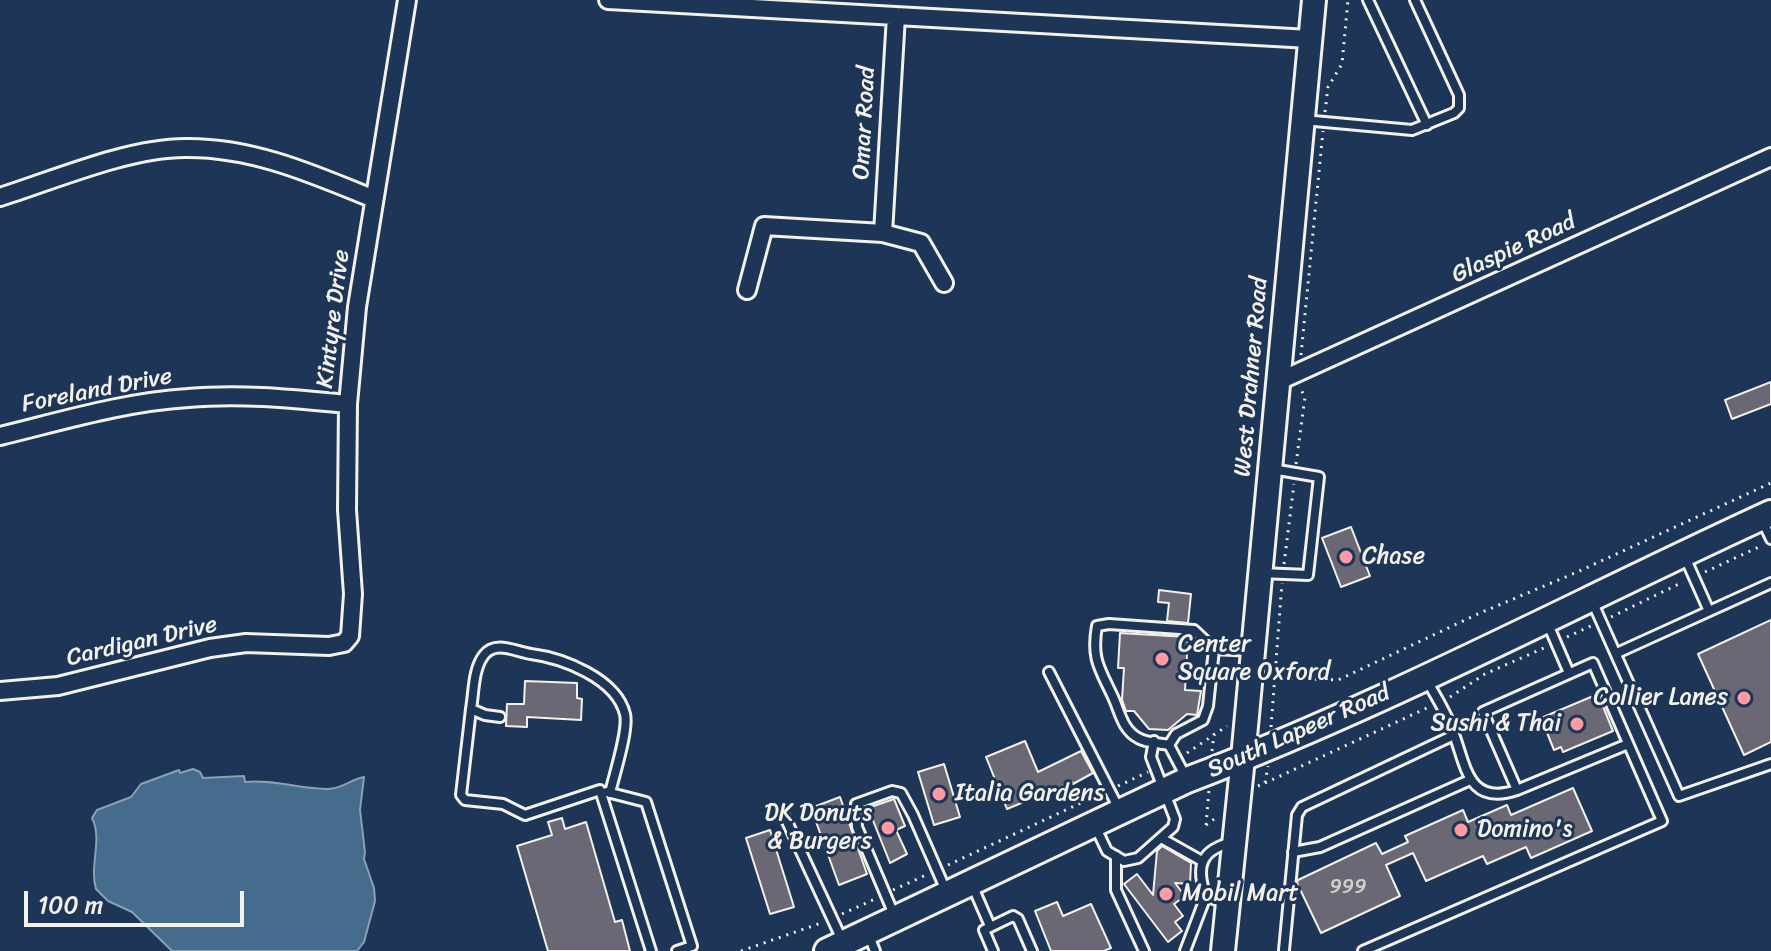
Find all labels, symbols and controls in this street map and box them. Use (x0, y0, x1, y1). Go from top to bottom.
street label: Omar Road (848, 66, 882, 180)
street label: Glaspie Road (1447, 208, 1581, 290)
street label: Kintyre Drive (311, 248, 357, 390)
street label: West Drahner Road (1229, 276, 1275, 478)
street label: Foreland Drive (19, 362, 175, 420)
place label: Chase (1362, 543, 1425, 571)
marker: Chase (1337, 548, 1355, 566)
street label: Cardigan Drive (64, 611, 220, 673)
place label: Center Square Oxford (1178, 631, 1330, 687)
marker: Center Square Oxford (1153, 650, 1171, 668)
street label: South Lapeer Road (1203, 679, 1395, 785)
place label: Collier Lanes (1593, 684, 1728, 712)
marker: Collier Lanes (1735, 689, 1753, 707)
place label: Sushi & Thai (1431, 710, 1561, 738)
marker: Sushi & Thai (1568, 715, 1586, 733)
place label: Italia Gardens (955, 780, 1105, 808)
marker: Italia Gardens (930, 785, 948, 803)
place label: DK Donuts & Burgers (764, 800, 872, 856)
place label: Domino's (1477, 816, 1572, 844)
marker: DK Donuts & Burgers (879, 819, 897, 837)
marker: Domino's (1452, 821, 1470, 839)
scale bar (28, 875, 248, 925)
house number: 999 (1330, 876, 1366, 900)
place label: Mobil Mart (1182, 880, 1299, 908)
text: 100 m (38, 884, 103, 926)
marker: Mobil Mart (1157, 885, 1175, 903)

